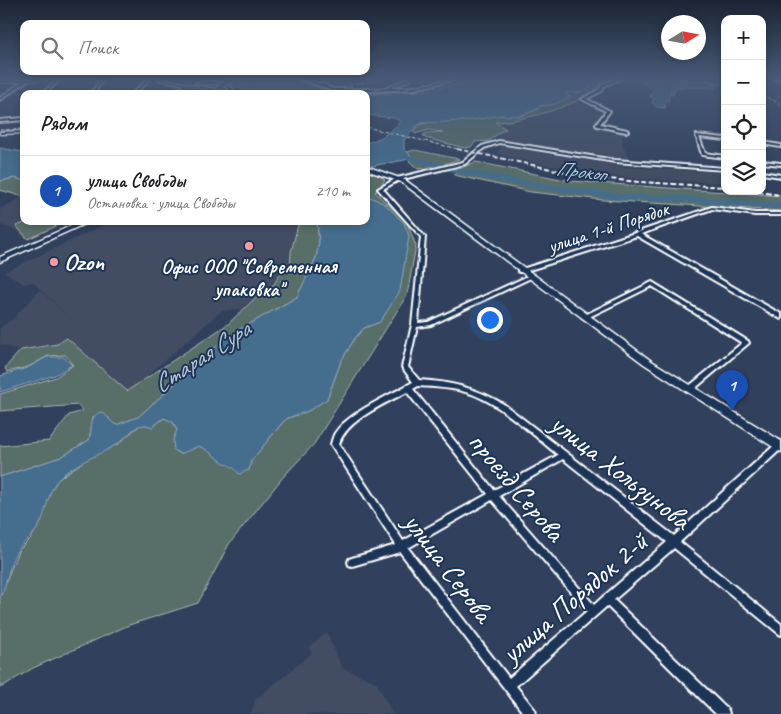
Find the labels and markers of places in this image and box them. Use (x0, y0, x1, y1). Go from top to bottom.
marker: Офис ООО "Современная упаковка" (243, 240, 255, 252)
place label: Ozon (64, 247, 105, 277)
place label: Офис ООО "Современная упаковка" (161, 254, 339, 302)
marker: Ozon (48, 256, 60, 268)
pin: 1 (716, 370, 748, 411)

